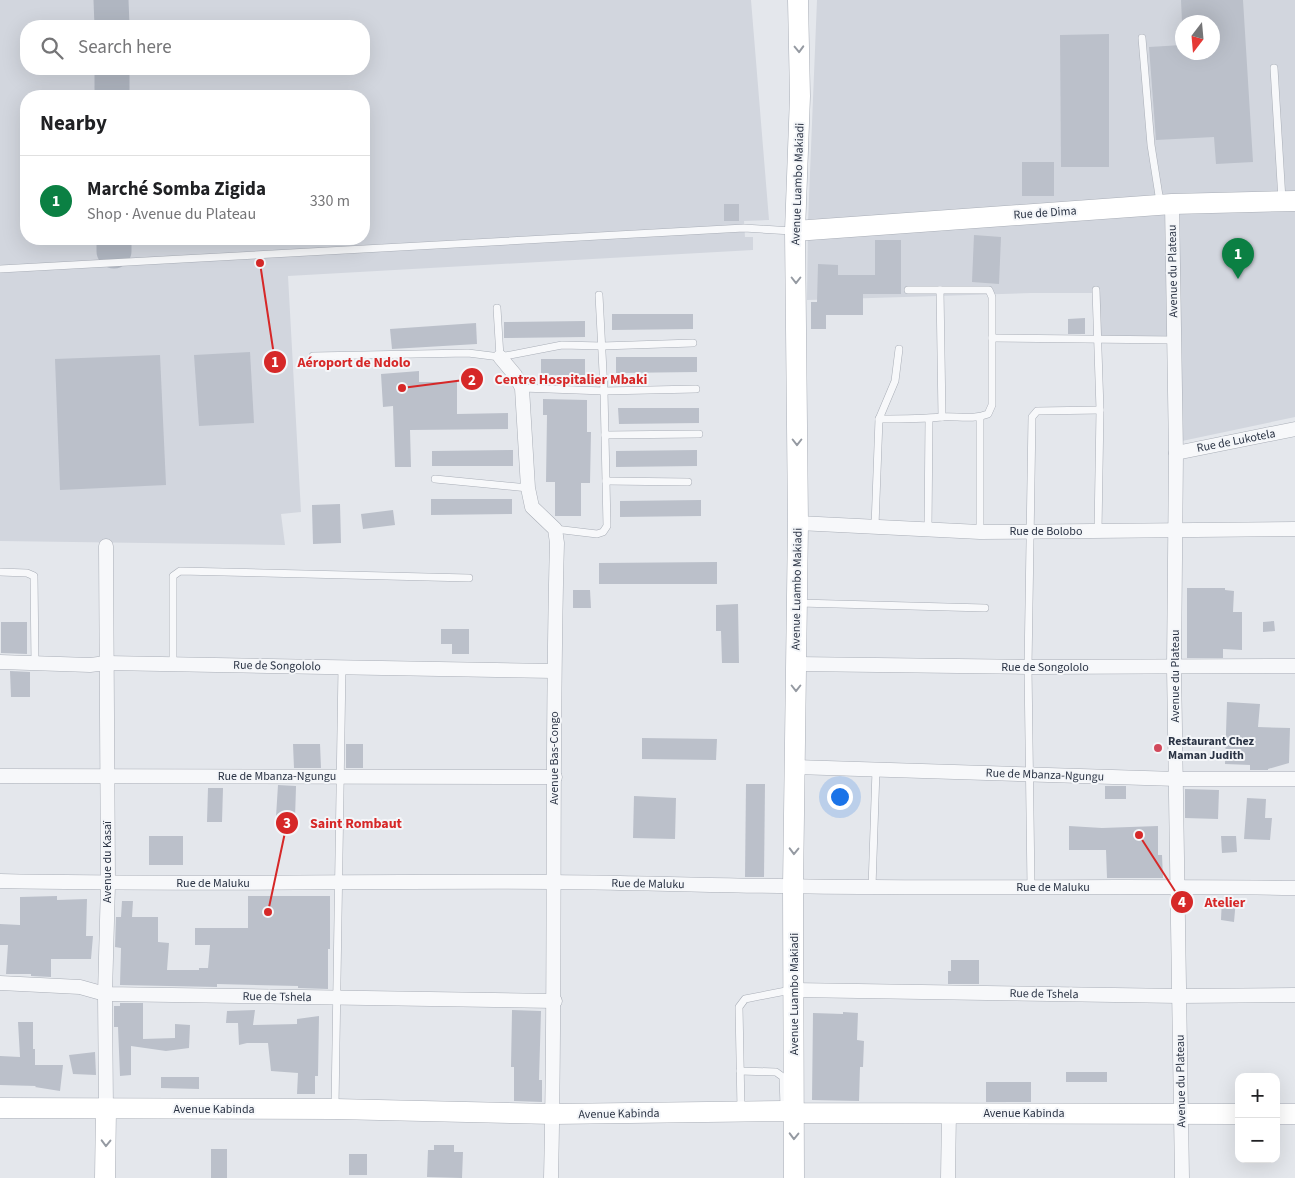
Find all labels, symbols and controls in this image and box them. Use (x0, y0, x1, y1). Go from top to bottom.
north arrow (1175, 15, 1220, 60)
search box (20, 20, 370, 75)
icon: search (38, 34, 66, 62)
text: Search here (78, 34, 172, 61)
one-way arrow (794, 45, 804, 53)
text: Nearby (40, 108, 107, 138)
street label: Avenue Luambo Makiadi (787, 122, 809, 246)
text: Marché Somba Zigida (87, 176, 266, 203)
text: 1 (52, 190, 60, 212)
text: 330 m (310, 190, 350, 212)
street label: Rue de Dima (1013, 202, 1077, 224)
text: Shop · Avenue du Plateau (87, 203, 256, 225)
street label: Avenue du Plateau (1164, 224, 1182, 318)
pin: 1 (1222, 238, 1254, 279)
one-way arrow (791, 276, 801, 284)
callout: Aéroport de Ndolo (262, 348, 420, 377)
text: 1 (271, 352, 279, 373)
text: Aéroport de Ndolo (297, 353, 411, 373)
callout: Centre Hospitalier Mbaki (460, 365, 657, 394)
text: 2 (468, 370, 476, 391)
text: Centre Hospitalier Mbaki (495, 370, 648, 390)
street label: Rue de Lukotela (1195, 425, 1277, 457)
one-way arrow (792, 439, 802, 447)
street label: Rue de Bolobo (1010, 523, 1083, 540)
street label: Avenue Luambo Makiadi (787, 528, 807, 650)
street label: Avenue du Plateau (1167, 630, 1184, 722)
street label: Rue de Songololo (233, 657, 321, 675)
street label: Rue de Songololo (1001, 659, 1089, 676)
one-way arrow (791, 685, 801, 693)
street label: Avenue Bas-Congo (546, 711, 563, 805)
place label: Restaurant Chez Maman Judith (1168, 733, 1255, 764)
marker: Restaurant Chez Maman Judith (1152, 742, 1164, 754)
street label: Rue de Mbanza-Ngungu (985, 764, 1105, 786)
street label: Rue de Mbanza-Ngungu (218, 768, 336, 785)
your location (827, 784, 853, 810)
callout: Saint Rombaut (275, 808, 412, 837)
text: 3 (283, 813, 291, 834)
text: Saint Rombaut (310, 814, 403, 834)
street label: Avenue du Kasaï (99, 820, 116, 903)
one-way arrow (788, 847, 799, 855)
street label: Rue de Maluku (176, 875, 250, 892)
street label: Rue de Maluku (611, 875, 685, 893)
street label: Rue de Maluku (1016, 879, 1090, 896)
callout: Atelier (1169, 887, 1255, 916)
text: 4 (1178, 892, 1186, 913)
text: Atelier (1204, 893, 1246, 913)
street label: Avenue Luambo Makiadi (786, 933, 803, 1055)
street label: Rue de Tshela (1009, 985, 1079, 1003)
street label: Rue de Tshela (242, 988, 312, 1006)
street label: Avenue du Plateau (1172, 1034, 1190, 1128)
map controls (1235, 1073, 1280, 1163)
button: + (1235, 1073, 1280, 1118)
street label: Avenue Kabinda (173, 1101, 255, 1118)
street label: Avenue Kabinda (578, 1105, 660, 1123)
street label: Avenue Kabinda (983, 1105, 1065, 1122)
button: − (1235, 1118, 1280, 1163)
one-way arrow (789, 1132, 800, 1140)
one-way arrow (100, 1140, 111, 1148)

